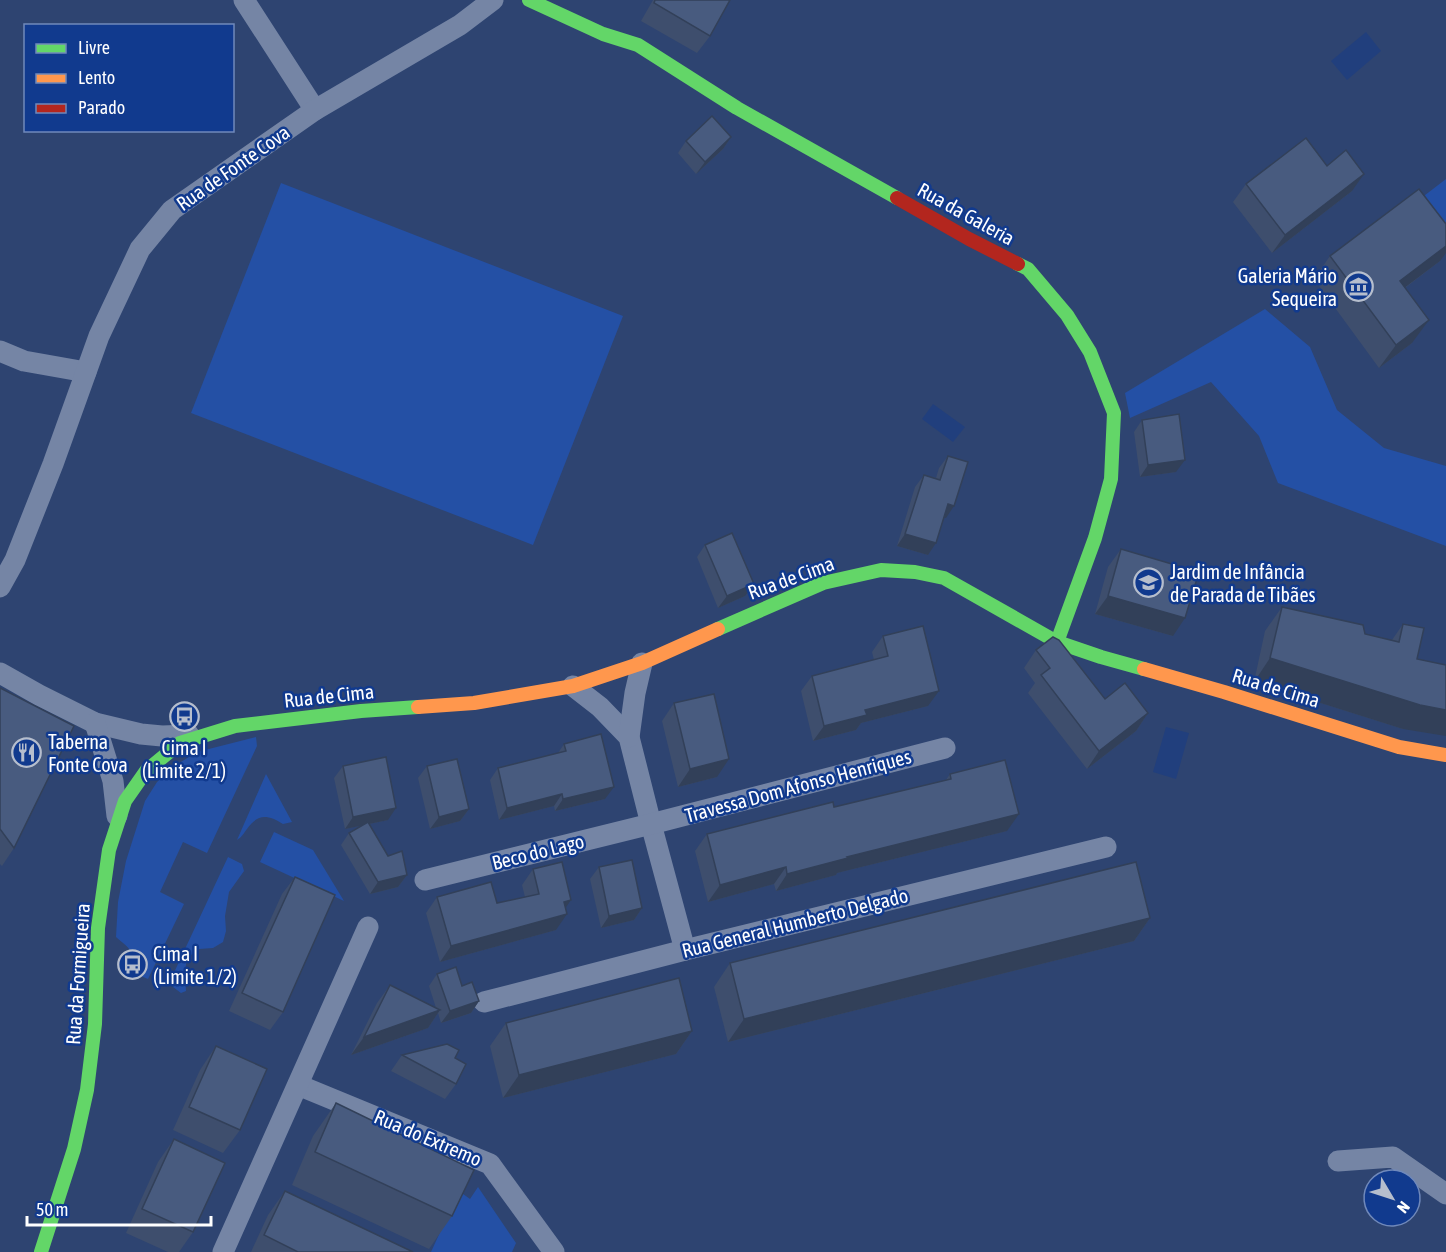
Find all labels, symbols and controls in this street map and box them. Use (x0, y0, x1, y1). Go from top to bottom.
legend (24, 24, 234, 132)
text: Livre (78, 37, 110, 58)
text: Lento (78, 67, 115, 88)
text: Parado (78, 97, 125, 118)
street label: Rua de Fonte Cova (172, 120, 294, 215)
street label: Rua da Galeria (914, 178, 1019, 250)
place label: Galeria Mário Sequeira (1238, 264, 1337, 310)
museum icon: Galeria Mário Sequeira (1342, 271, 1374, 303)
street label: Rua de Cima (744, 551, 837, 604)
place label: Jardim de Infância de Parada de Tibães (1170, 560, 1316, 606)
school or university icon: Jardim de Infância de Parada de Tibães (1133, 567, 1165, 599)
street label: Rua de Cima (1230, 663, 1323, 712)
street label: Rua de Cima (283, 679, 375, 712)
bus stop icon: Cima I (Limite 2/1) (168, 701, 200, 733)
place label: Taberna Fonte Cova (48, 730, 128, 776)
place label: Cima I (Limite 2/1) (142, 736, 226, 782)
restaurant icon: Taberna Fonte Cova (11, 737, 43, 769)
street label: Travessa Dom Afonso Henriques (682, 744, 913, 827)
street label: Beco do Lago (489, 829, 586, 874)
street label: Rua General Humberto Delgado (679, 883, 910, 962)
street label: Rua da Formigueira (61, 902, 94, 1046)
place label: Cima I (Limite 1/2) (153, 942, 237, 988)
bus stop icon: Cima I (Limite 1/2) (116, 949, 148, 981)
street label: Rua do Extremo (371, 1105, 485, 1170)
north arrow (1362, 1168, 1422, 1228)
scale bar (27, 1189, 212, 1227)
text: N (1394, 1198, 1414, 1217)
text: 50 m (36, 1199, 68, 1220)

